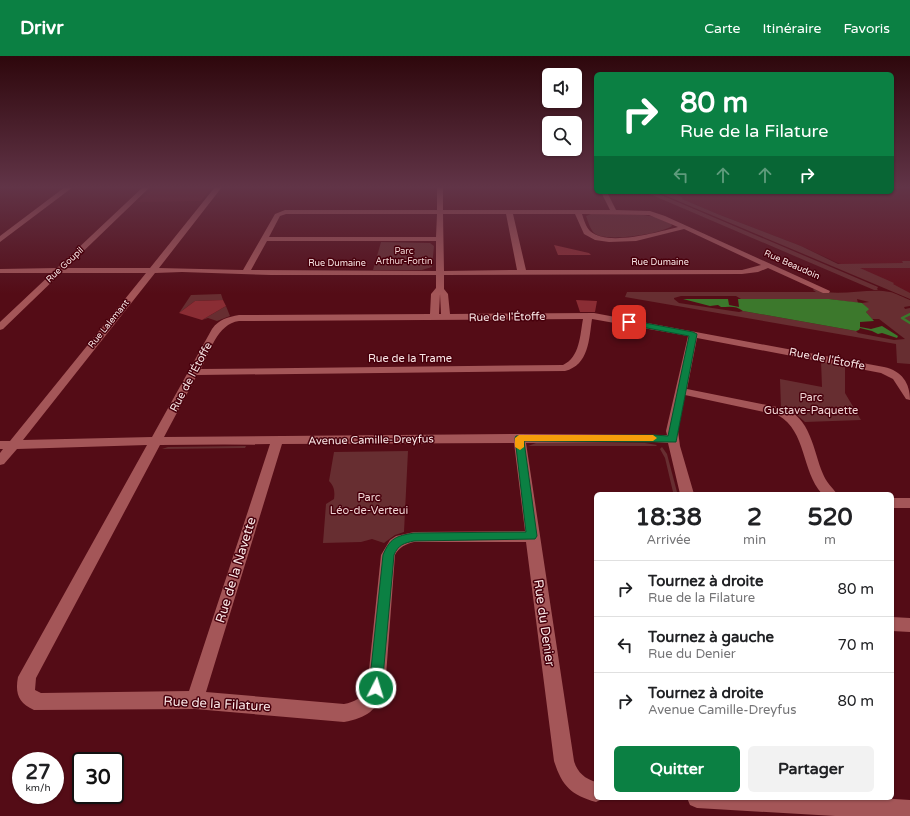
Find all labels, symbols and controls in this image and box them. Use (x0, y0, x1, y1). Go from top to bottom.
text: Drivr (20, 17, 63, 39)
text: Carte (704, 20, 740, 37)
text: Itinéraire (762, 20, 821, 37)
text: Favoris (843, 20, 890, 37)
map controls (542, 68, 582, 156)
button: sound (542, 68, 582, 108)
text: 80 m (680, 86, 748, 120)
icon: right (614, 88, 666, 140)
button: search (542, 116, 582, 156)
text: Rue de la Filature (680, 120, 828, 142)
icon: left (670, 164, 692, 186)
icon: ahead (712, 164, 734, 186)
icon: ahead (754, 164, 776, 186)
icon: right (796, 164, 818, 186)
street label: Rue Goupil (44, 245, 86, 285)
park label: Parc Arthur-Fortin (376, 246, 432, 267)
street label: Rue Beaudoin (762, 248, 822, 282)
street label: Rue Dumaine (631, 257, 689, 268)
street label: Rue Dumaine (308, 258, 366, 269)
street label: Rue Lalemant (86, 297, 132, 350)
pin (612, 305, 646, 339)
street label: Rue de l'Étoffe (468, 309, 546, 324)
icon: arrive (618, 311, 640, 333)
street label: Rue de l'Étoffe (166, 340, 215, 414)
street label: Rue de l'Étoffe (788, 344, 866, 373)
street label: Rue de la Trame (368, 352, 452, 365)
park label: Parc Gustave-Paquette (764, 391, 858, 417)
street label: Avenue Camille-Dreyfus (308, 432, 434, 448)
park label: Parc Léo-de-Verteui (330, 491, 408, 517)
text: 18:38 (635, 503, 702, 532)
text: 2 (747, 503, 762, 532)
text: 520 (807, 503, 853, 532)
street label: Rue de la Navette (212, 515, 260, 625)
text: Arrivée (646, 532, 691, 548)
text: min (743, 532, 766, 548)
text: m (824, 532, 836, 548)
text: Tournez à droite (648, 572, 763, 590)
street label: Rue du Denier (530, 578, 558, 668)
icon: right (614, 578, 636, 600)
text: 80 m (837, 580, 874, 598)
text: Rue de la Filature (648, 590, 755, 606)
text: Tournez à gauche (648, 628, 774, 646)
icon: left (614, 634, 636, 656)
text: 70 m (837, 636, 874, 654)
text: Rue du Denier (648, 646, 736, 662)
position arrow (355, 667, 397, 709)
text: Tournez à droite (648, 684, 763, 702)
icon: right (614, 690, 636, 712)
text: 80 m (837, 692, 874, 710)
street label: Rue de la Filature (163, 693, 271, 715)
text: Avenue Camille-Dreyfus (648, 702, 796, 718)
button: Quitter (614, 746, 740, 792)
button: Partager (748, 746, 874, 792)
speed limit sign: 30 (72, 752, 124, 804)
text: 27 (25, 761, 51, 785)
text: km/h (25, 782, 51, 794)

